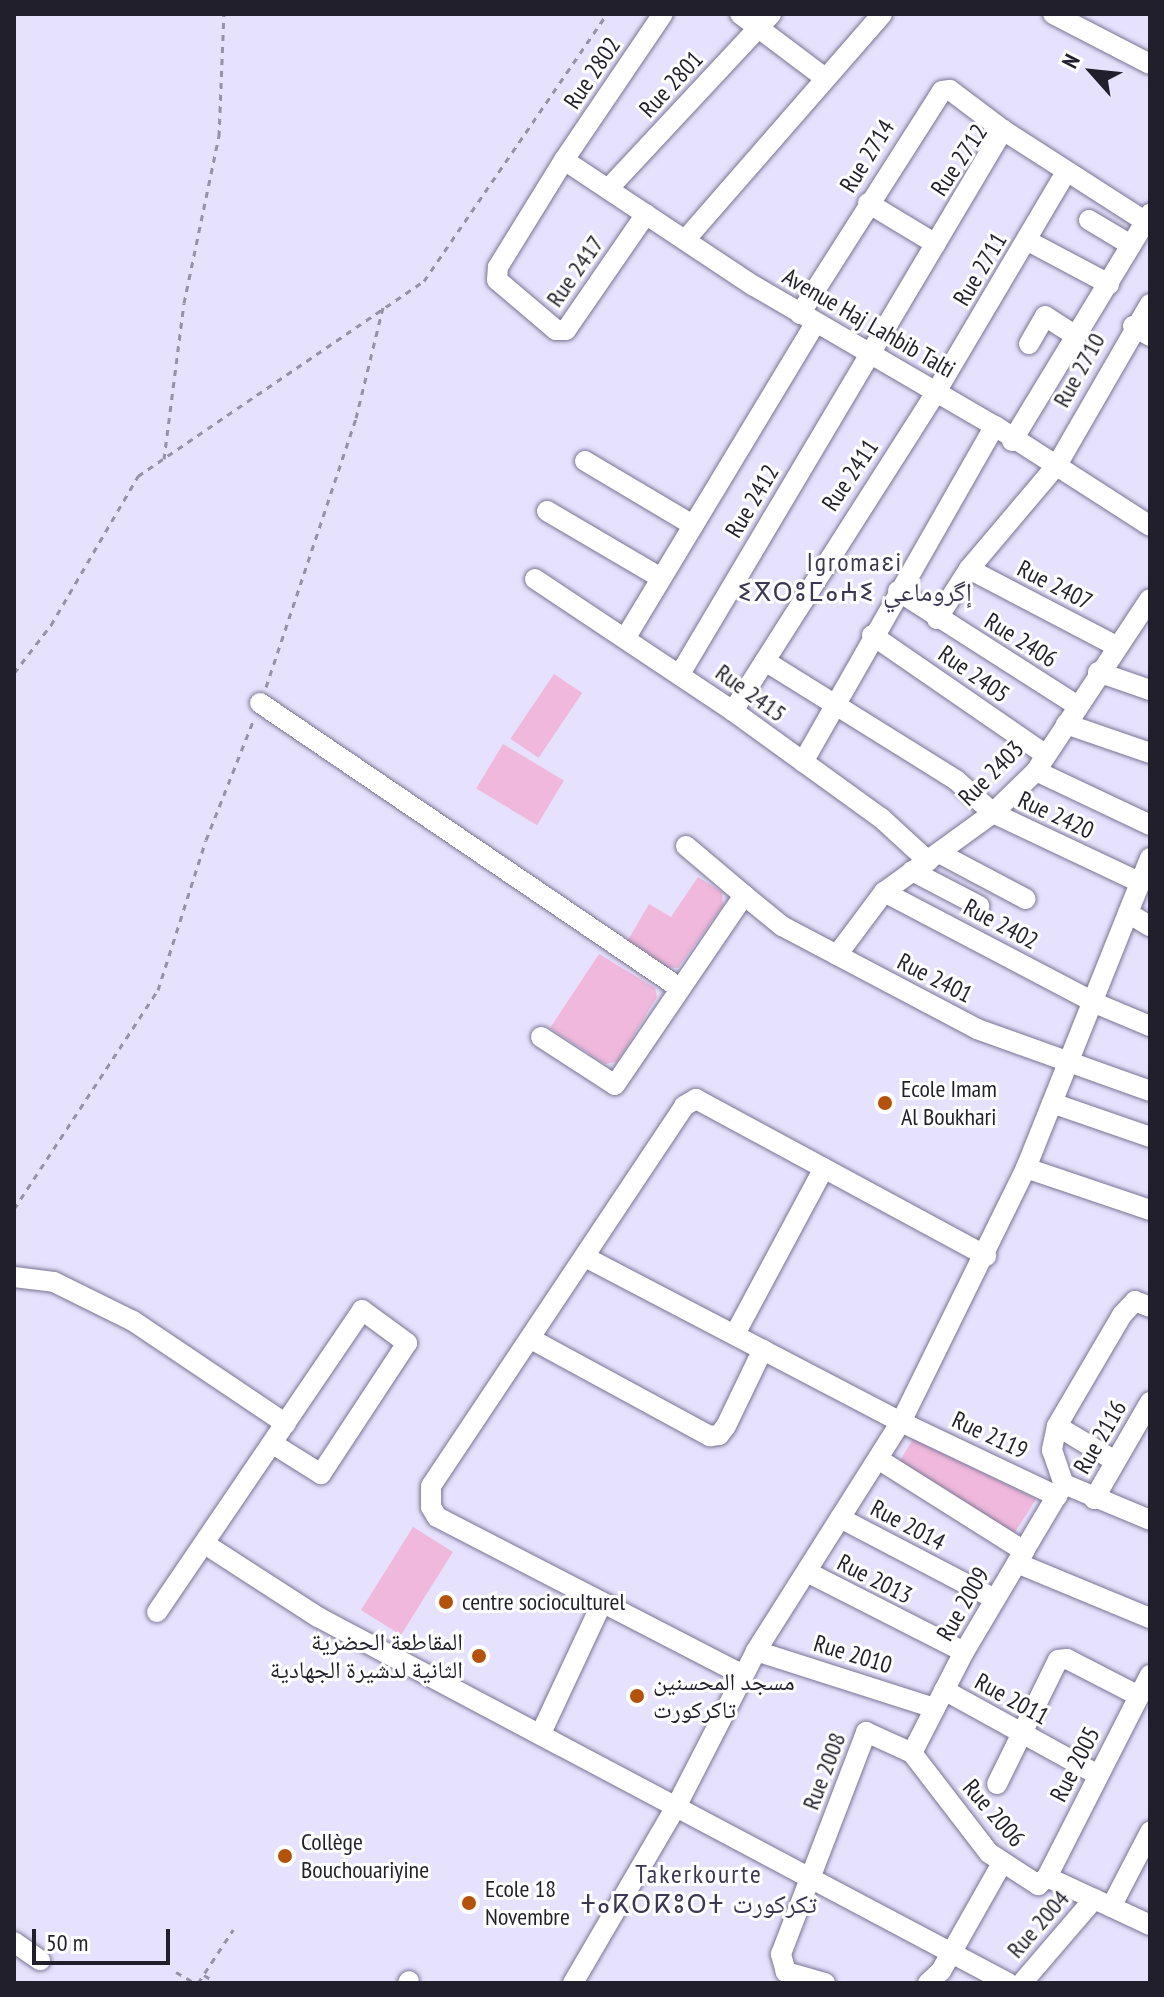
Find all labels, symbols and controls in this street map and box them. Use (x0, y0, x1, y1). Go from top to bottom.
street label: Rue 2802 (558, 32, 626, 114)
north arrow (1052, 32, 1132, 112)
street label: Rue 2801 (633, 45, 709, 123)
text: N (1055, 49, 1086, 73)
street label: Rue 2714 (834, 114, 900, 198)
street label: Rue 2712 (925, 119, 993, 201)
street label: Rue 2711 (947, 227, 1013, 311)
street label: Rue 2417 (540, 230, 610, 312)
street label: Avenue Haj Lahbib Talti (777, 262, 961, 384)
street label: Rue 2710 (1047, 328, 1111, 412)
street label: Rue 2411 (816, 434, 884, 516)
street label: Rue 2412 (719, 459, 785, 543)
district label: Igromaɛi ⵉⴳⵔⵓⵎⴰⵄⵉ إگروماعي (747, 546, 963, 608)
street label: Rue 2407 (1013, 554, 1097, 616)
street label: Rue 2406 (979, 607, 1063, 673)
street label: Rue 2405 (933, 639, 1015, 709)
street label: Rue 2415 (710, 658, 792, 728)
street label: Rue 2403 (952, 734, 1030, 812)
street label: Rue 2420 (1014, 785, 1098, 845)
street label: Rue 2402 (959, 892, 1043, 956)
street label: Rue 2401 (893, 947, 977, 1009)
place label: Ecole Imam Al Boukhari (901, 1075, 997, 1131)
marker: Ecole Imam Al Boukhari (876, 1094, 894, 1112)
street label: Rue 2116 (1067, 1395, 1133, 1479)
street label: Rue 2119 (948, 1405, 1032, 1465)
street label: Rue 2014 (866, 1493, 950, 1557)
street label: Rue 2013 (833, 1548, 917, 1610)
street label: Rue 2009 (930, 1562, 996, 1646)
place label: centre socioculturel (462, 1588, 625, 1616)
marker: centre socioculturel (437, 1593, 455, 1611)
place label: المقاطعة الحضرية الثانية لدشيرة الجهادية (270, 1628, 463, 1684)
street label: Rue 2010 (810, 1629, 896, 1679)
marker: المقاطعة الحضرية الثانية لدشيرة الجهادية (470, 1647, 488, 1665)
street label: Rue 2011 (970, 1667, 1054, 1731)
place label: مسجد المحسنين تاكركورت (653, 1668, 795, 1724)
marker: مسجد المحسنين تاكركورت (628, 1687, 646, 1705)
street label: Rue 2005 (1044, 1722, 1106, 1806)
street label: Rue 2008 (796, 1728, 852, 1814)
street label: Rue 2006 (957, 1773, 1031, 1853)
place label: Collège Bouchouariyine (301, 1828, 429, 1884)
marker: Collège Bouchouariyine (276, 1847, 294, 1865)
district label: Takerkourte ⵜⴰⴽⵔⴽⵓⵔⵜ تكركورت (590, 1858, 808, 1920)
place label: Ecole 18 Novembre (485, 1875, 570, 1931)
street label: Rue 2004 (1001, 1884, 1075, 1964)
marker: Ecole 18 Novembre (460, 1894, 478, 1912)
scale bar (36, 1913, 174, 1963)
text: 50 m (46, 1927, 88, 1958)

